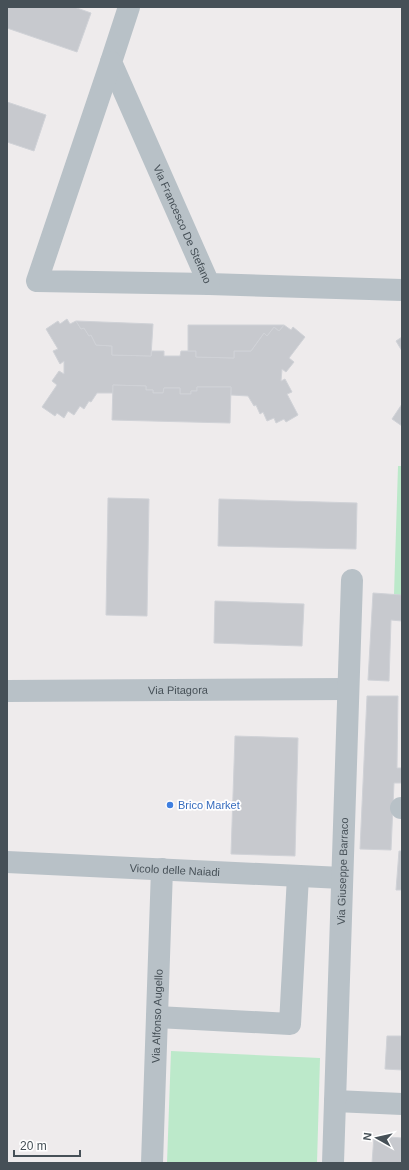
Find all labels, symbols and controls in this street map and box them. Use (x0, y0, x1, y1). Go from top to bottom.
street label: Via Francesco De Stefano (151, 163, 214, 285)
street label: Via Pitagora (148, 684, 209, 696)
place label: Brico Market (178, 799, 240, 811)
marker: Brico Market (165, 800, 175, 810)
street label: Via Giuseppe Barraco (335, 817, 350, 925)
street label: Vicolo delle Naiadi (129, 862, 220, 878)
street label: Via Alfonso Augello (149, 969, 165, 1063)
north arrow (357, 1118, 397, 1158)
scale bar (14, 1132, 80, 1158)
text: N (361, 1132, 374, 1141)
text: 20 m (20, 1139, 47, 1153)

